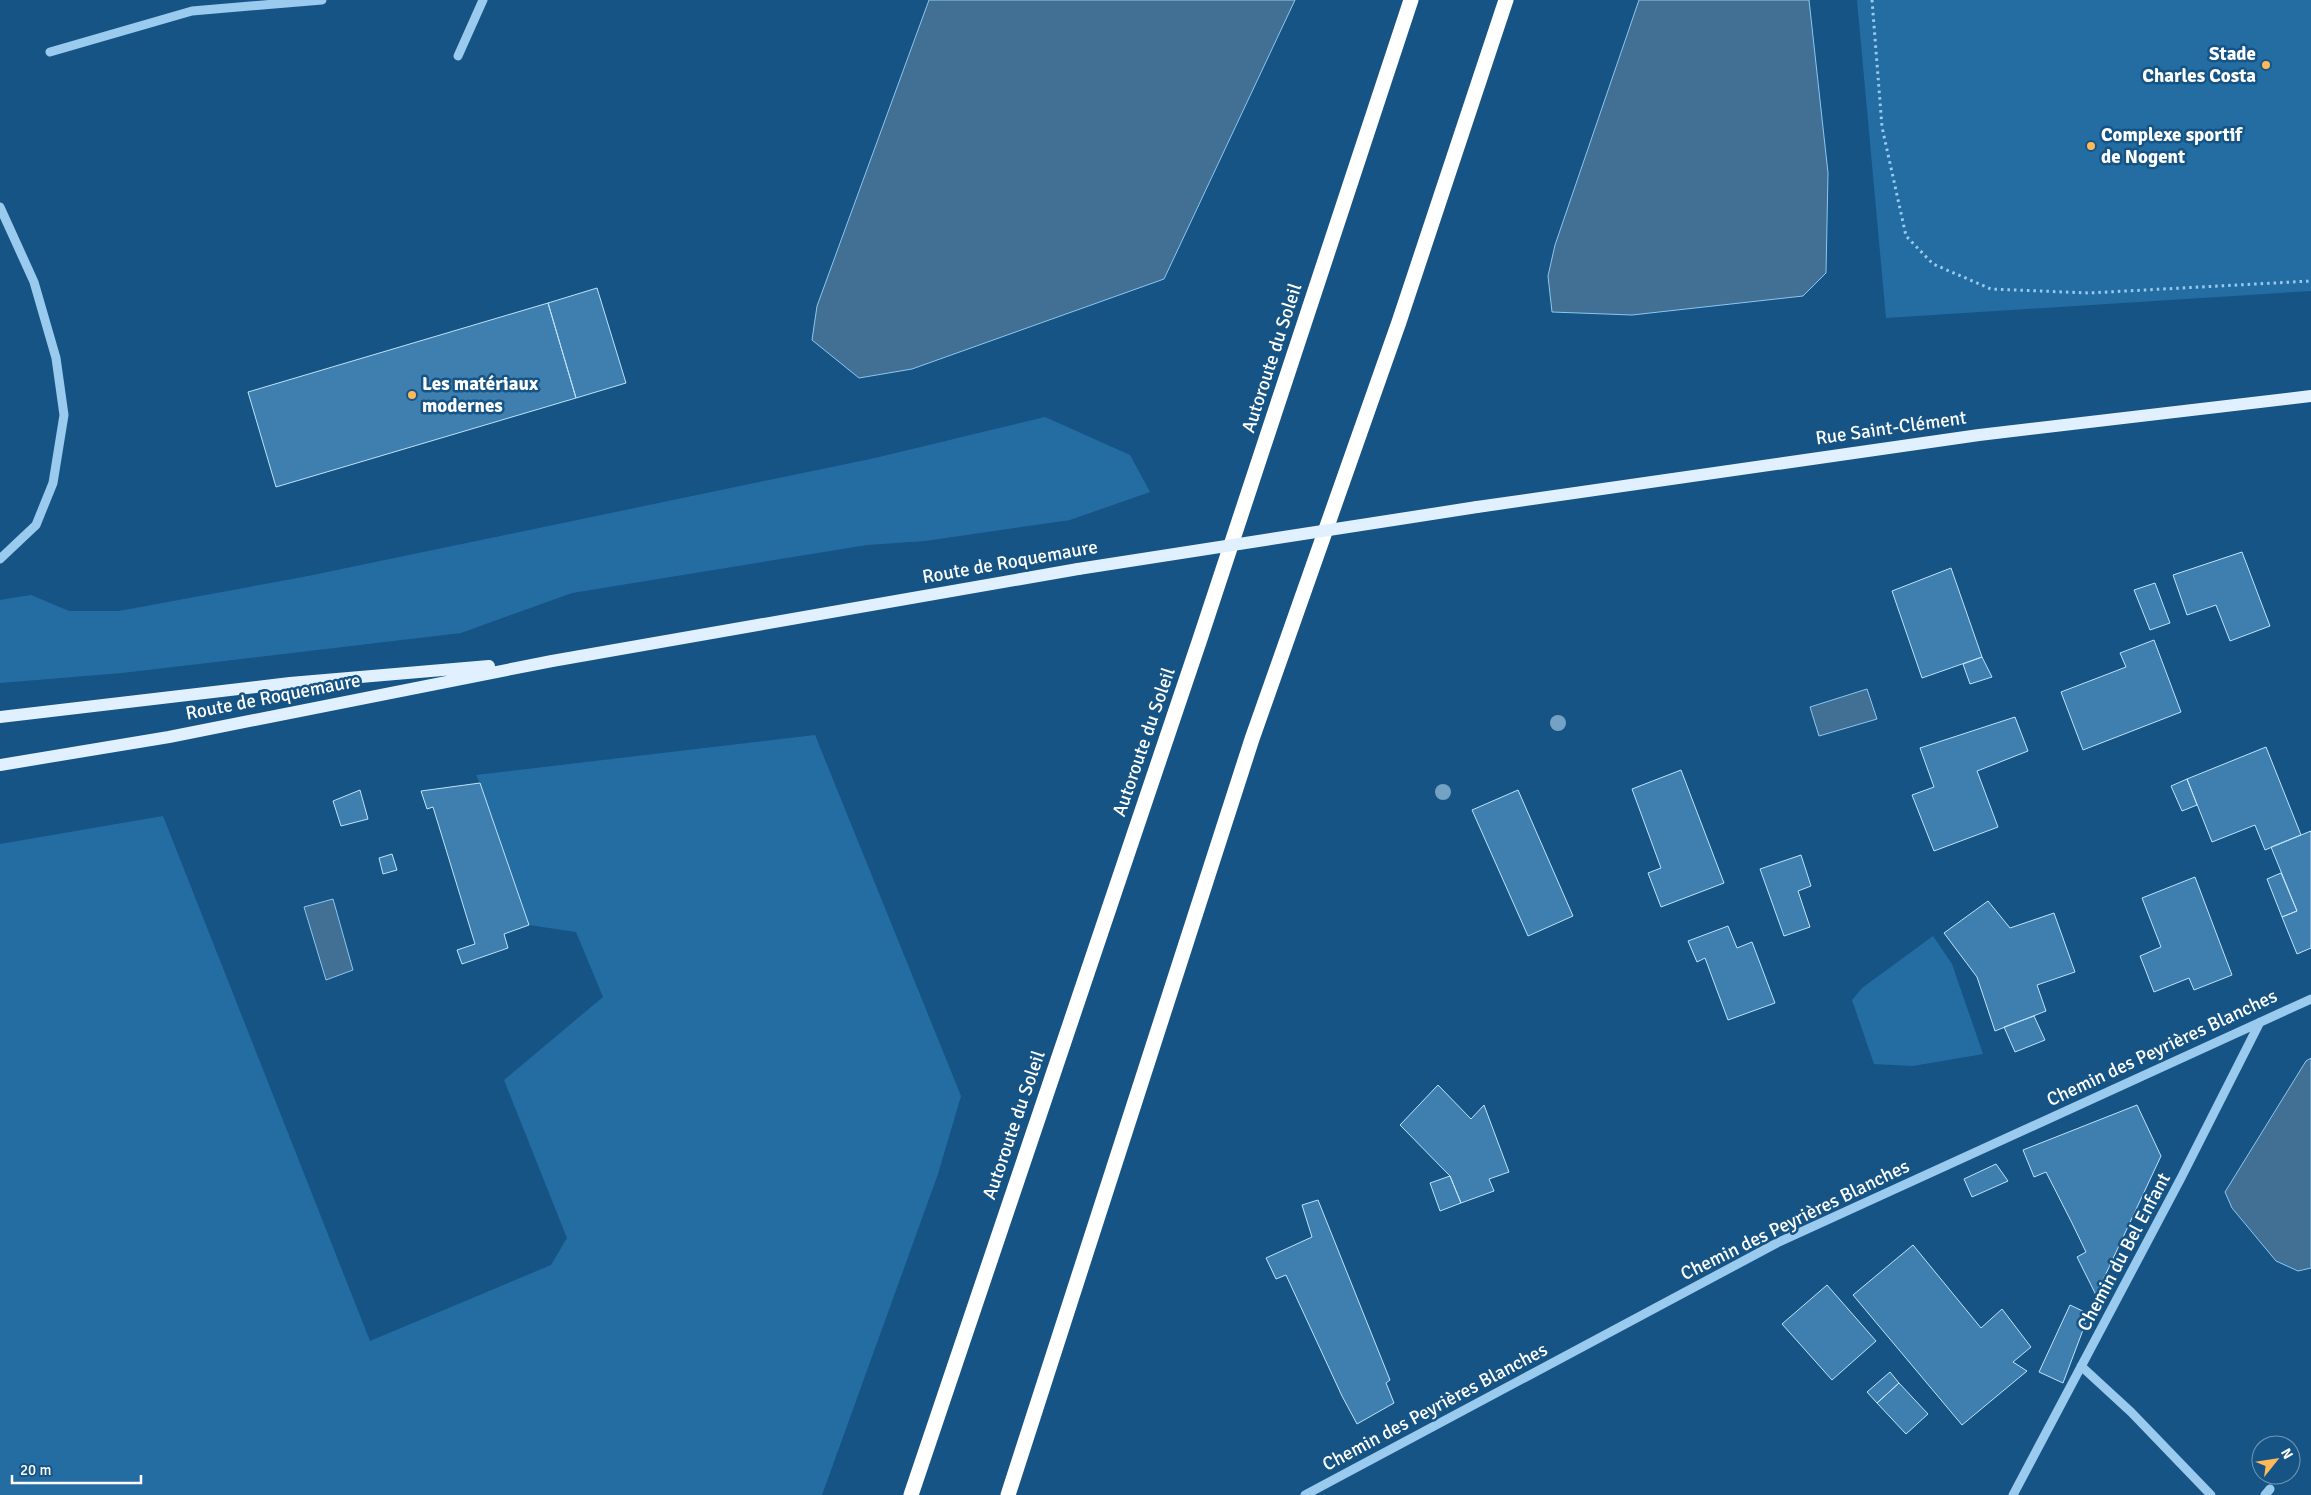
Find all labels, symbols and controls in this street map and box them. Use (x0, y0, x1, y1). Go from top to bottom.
place label: Stade Charles Costa (2142, 42, 2256, 88)
marker: Stade Charles Costa (2260, 59, 2272, 71)
place label: Complexe sportif de Nogent (2101, 123, 2243, 169)
marker: Complexe sportif de Nogent (2085, 140, 2097, 152)
street label: Autoroute du Soleil (1236, 280, 1308, 436)
place label: Les matériaux modernes (422, 372, 539, 418)
marker: Les matériaux modernes (406, 389, 418, 401)
street label: Rue Saint-Clément (1814, 405, 1968, 450)
street label: Route de Roquemaure (920, 535, 1100, 589)
street label: Autoroute du Soleil (1107, 664, 1181, 820)
street label: Route de Roquemaure (184, 668, 362, 726)
street label: Chemin des Peyrières Blanches (2043, 984, 2281, 1112)
street label: Autoroute du Soleil (977, 1047, 1051, 1203)
street label: Chemin des Peyrières Blanches (1677, 1154, 1913, 1286)
street label: Chemin du Bel Enfant (2072, 1168, 2176, 1335)
street label: Chemin des Peyrières Blanches (1318, 1337, 1552, 1477)
north arrow (2251, 1435, 2301, 1485)
text: N (2277, 1445, 2297, 1462)
scale bar (12, 1452, 141, 1484)
text: 20 m (20, 1461, 51, 1479)

